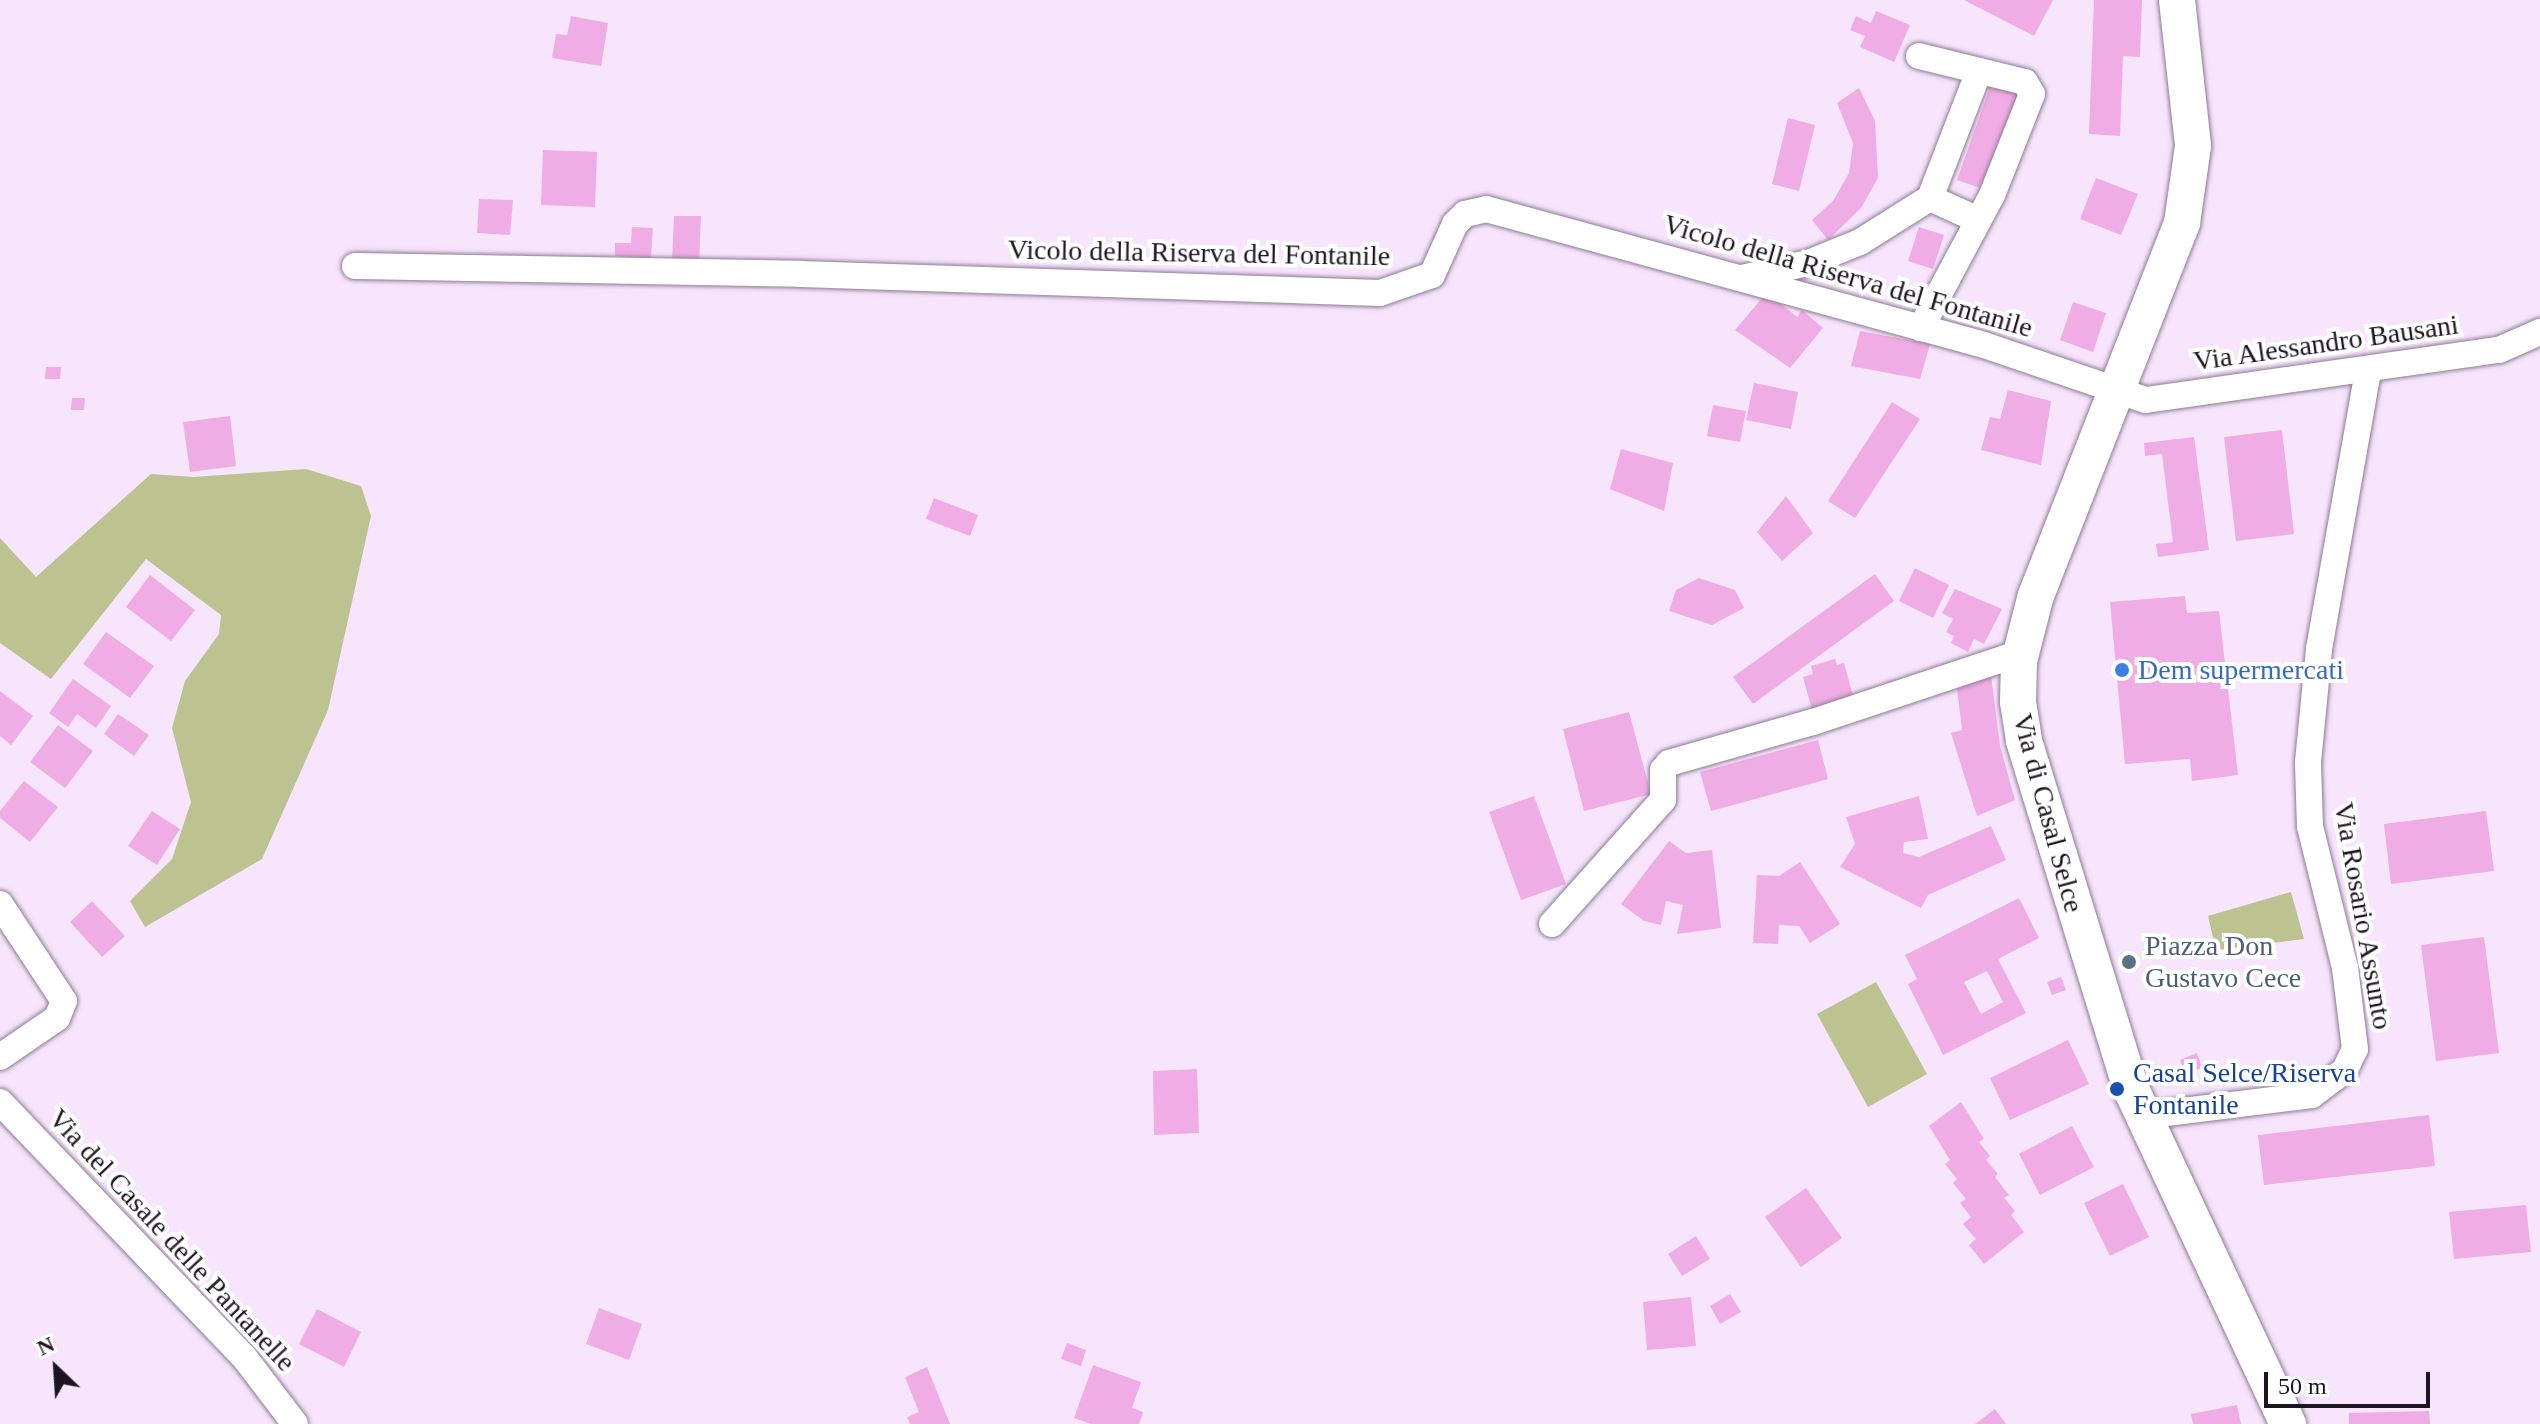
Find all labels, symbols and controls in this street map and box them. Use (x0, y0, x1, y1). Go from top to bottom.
street label: Vicolo della Riserva del Fontanile (1660, 207, 2036, 345)
street label: Vicolo della Riserva del Fontanile (1008, 233, 1390, 273)
street label: Via Alessandro Bausani (2191, 308, 2461, 378)
place label: Dem supermercati (2138, 653, 2344, 687)
marker: Dem supermercati (2113, 661, 2131, 679)
street label: Via di Casal Selce (2005, 710, 2091, 916)
street label: Via Rosario Assunto (2326, 799, 2400, 1033)
place label: Piazza Don Gustavo Cece (2145, 929, 2301, 995)
marker: Piazza Don Gustavo Cece (2120, 953, 2138, 971)
place label: Casal Selce/Riserva Fontanile (2133, 1056, 2356, 1122)
marker: Casal Selce/Riserva Fontanile (2108, 1080, 2126, 1098)
street label: Via del Casale delle Pantanelle (42, 1102, 302, 1378)
north arrow (16, 1328, 96, 1408)
text: N (33, 1331, 58, 1360)
scale bar (2268, 1356, 2434, 1406)
text: 50 m (2278, 1373, 2327, 1399)

